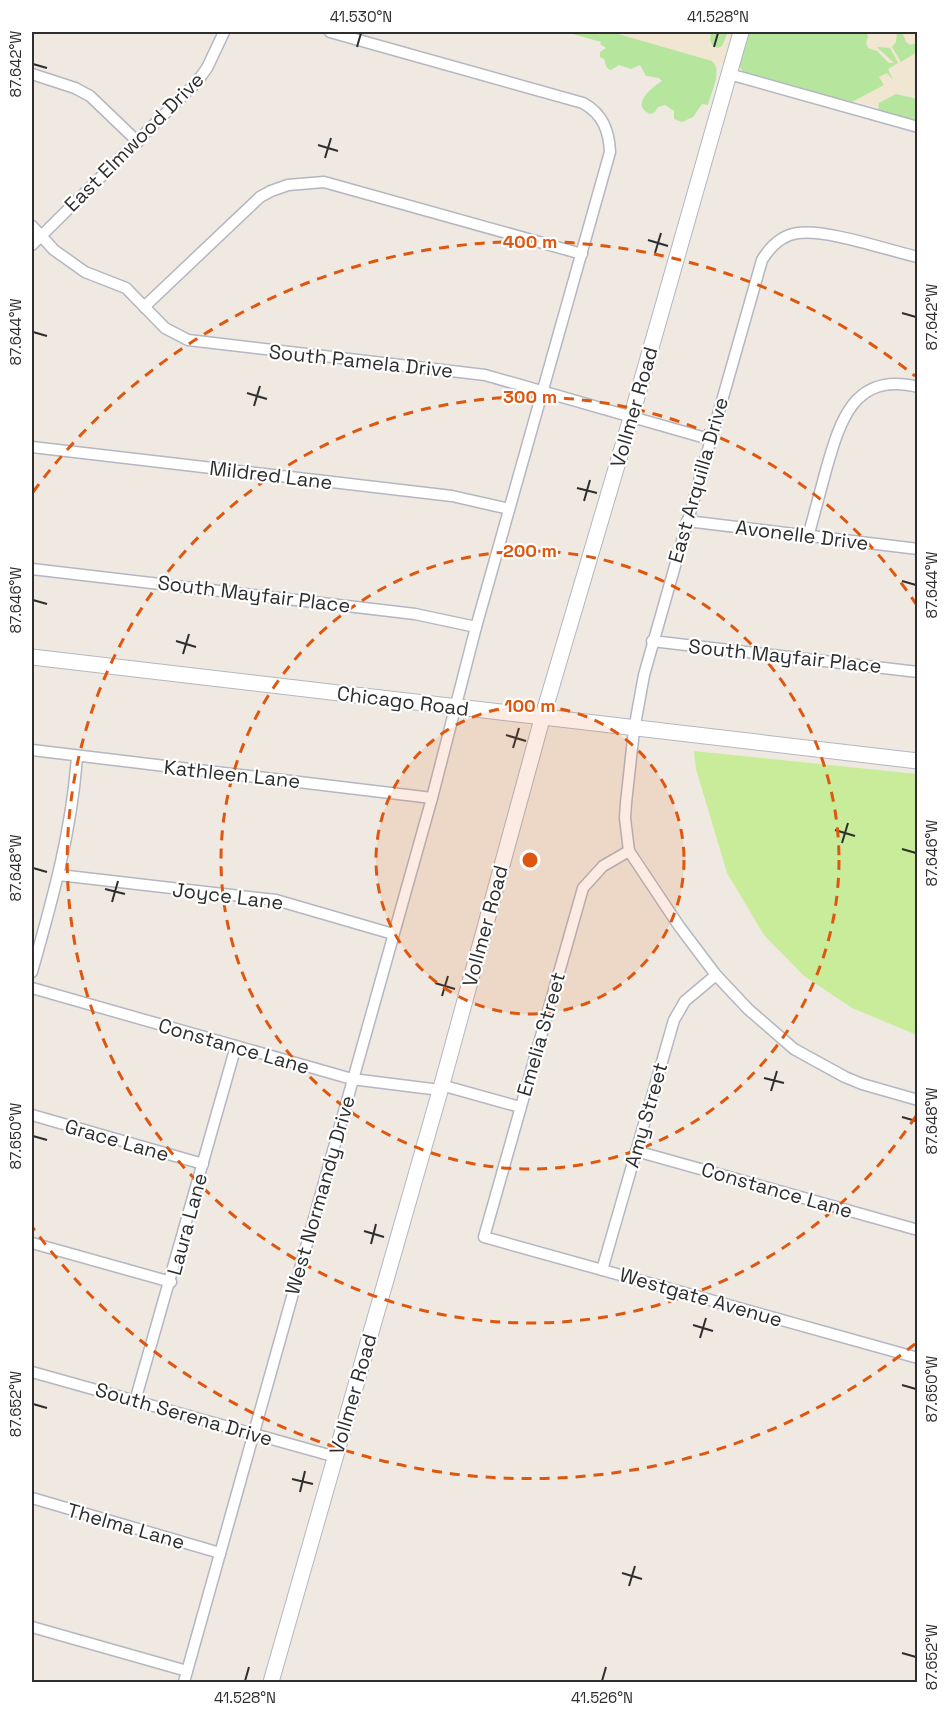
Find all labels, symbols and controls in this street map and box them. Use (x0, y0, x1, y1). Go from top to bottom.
text: 41.530°N (330, 7, 392, 26)
text: 41.528°N (687, 7, 749, 26)
text: 87.642°W (6, 31, 25, 97)
street label: East Elmwood Drive (59, 67, 209, 217)
text: 400 m (503, 230, 557, 253)
text: 87.642°W (922, 284, 941, 350)
text: 87.644°W (6, 298, 25, 366)
street label: South Pamela Drive (268, 338, 454, 384)
street label: Vollmer Road (604, 344, 664, 470)
text: 300 m (503, 385, 557, 408)
street label: East Arquilla Drive (662, 394, 734, 566)
street label: Mildred Lane (208, 455, 334, 495)
street label: Avonelle Drive (734, 514, 870, 556)
text: 200 m (503, 539, 557, 562)
text: 87.644°W (922, 551, 941, 619)
text: 87.646°W (6, 567, 25, 633)
street label: South Mayfair Place (156, 569, 352, 619)
street label: South Mayfair Place (687, 633, 883, 679)
street label: Chicago Road (336, 680, 470, 722)
text: 100 m (504, 694, 556, 717)
street label: Kathleen Lane (163, 754, 301, 794)
text: 87.646°W (922, 820, 941, 886)
text: 87.648°W (6, 834, 25, 902)
centre of rings (520, 850, 540, 870)
street label: Vollmer Road (456, 862, 514, 990)
street label: Joyce Lane (171, 876, 285, 916)
street label: Emelia Street (511, 969, 571, 1099)
street label: Constance Lane (155, 1012, 313, 1080)
street label: Amy Street (619, 1059, 673, 1171)
text: 87.648°W (922, 1087, 941, 1155)
street label: West Normandy Drive (279, 1092, 361, 1298)
text: 87.650°W (6, 1103, 25, 1169)
street label: Grace Lane (62, 1113, 172, 1167)
street label: Constance Lane (698, 1156, 856, 1224)
street label: Laura Lane (161, 1170, 213, 1278)
street label: Westgate Avenue (617, 1261, 785, 1333)
street label: Vollmer Road (323, 1331, 383, 1457)
text: 87.650°W (922, 1356, 941, 1422)
text: 87.652°W (6, 1371, 25, 1437)
street label: South Serena Drive (92, 1376, 276, 1452)
street label: Thelma Lane (64, 1497, 188, 1555)
text: 87.652°W (922, 1624, 941, 1690)
text: 41.528°N (214, 1688, 276, 1707)
text: 41.526°N (571, 1688, 633, 1707)

